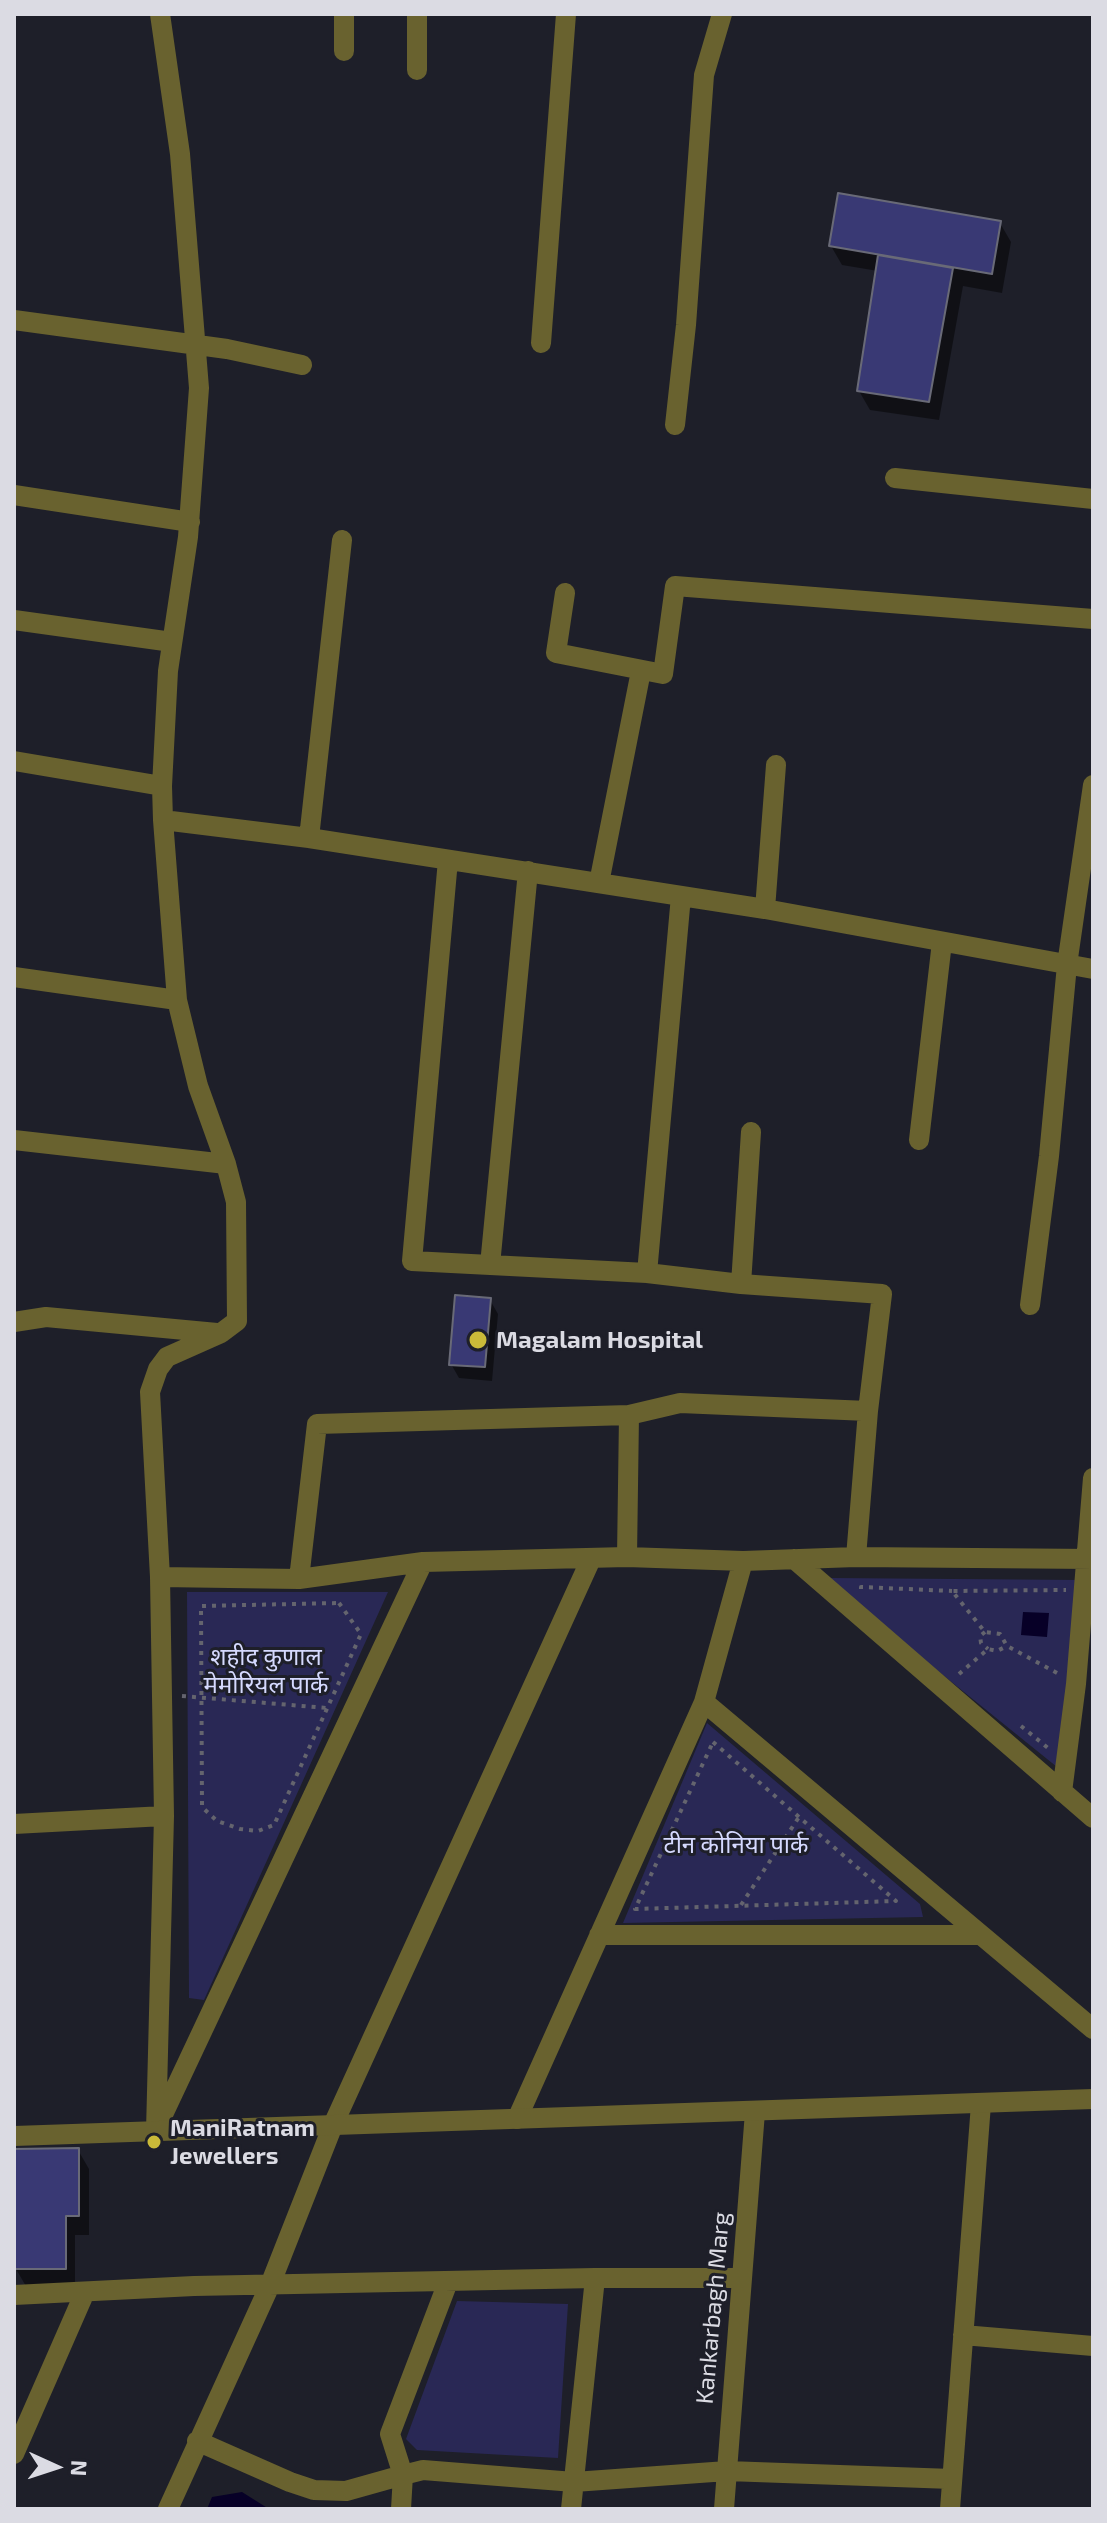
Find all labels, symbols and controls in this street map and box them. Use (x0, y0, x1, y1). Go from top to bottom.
place label: Magalam Hospital (496, 1326, 703, 1354)
marker: Magalam Hospital (467, 1329, 489, 1351)
park label: शहीद कुणाल मेमोरियल पार्क (204, 1643, 328, 1699)
park label: टीन कोनिया पार्क (664, 1831, 808, 1859)
place label: ManiRatnam Jewellers (170, 2114, 315, 2170)
marker: ManiRatnam Jewellers (145, 2133, 163, 2151)
street label: Kankarbagh Marg (690, 2211, 736, 2405)
north arrow (16, 2427, 96, 2507)
text: N (67, 2460, 93, 2477)

